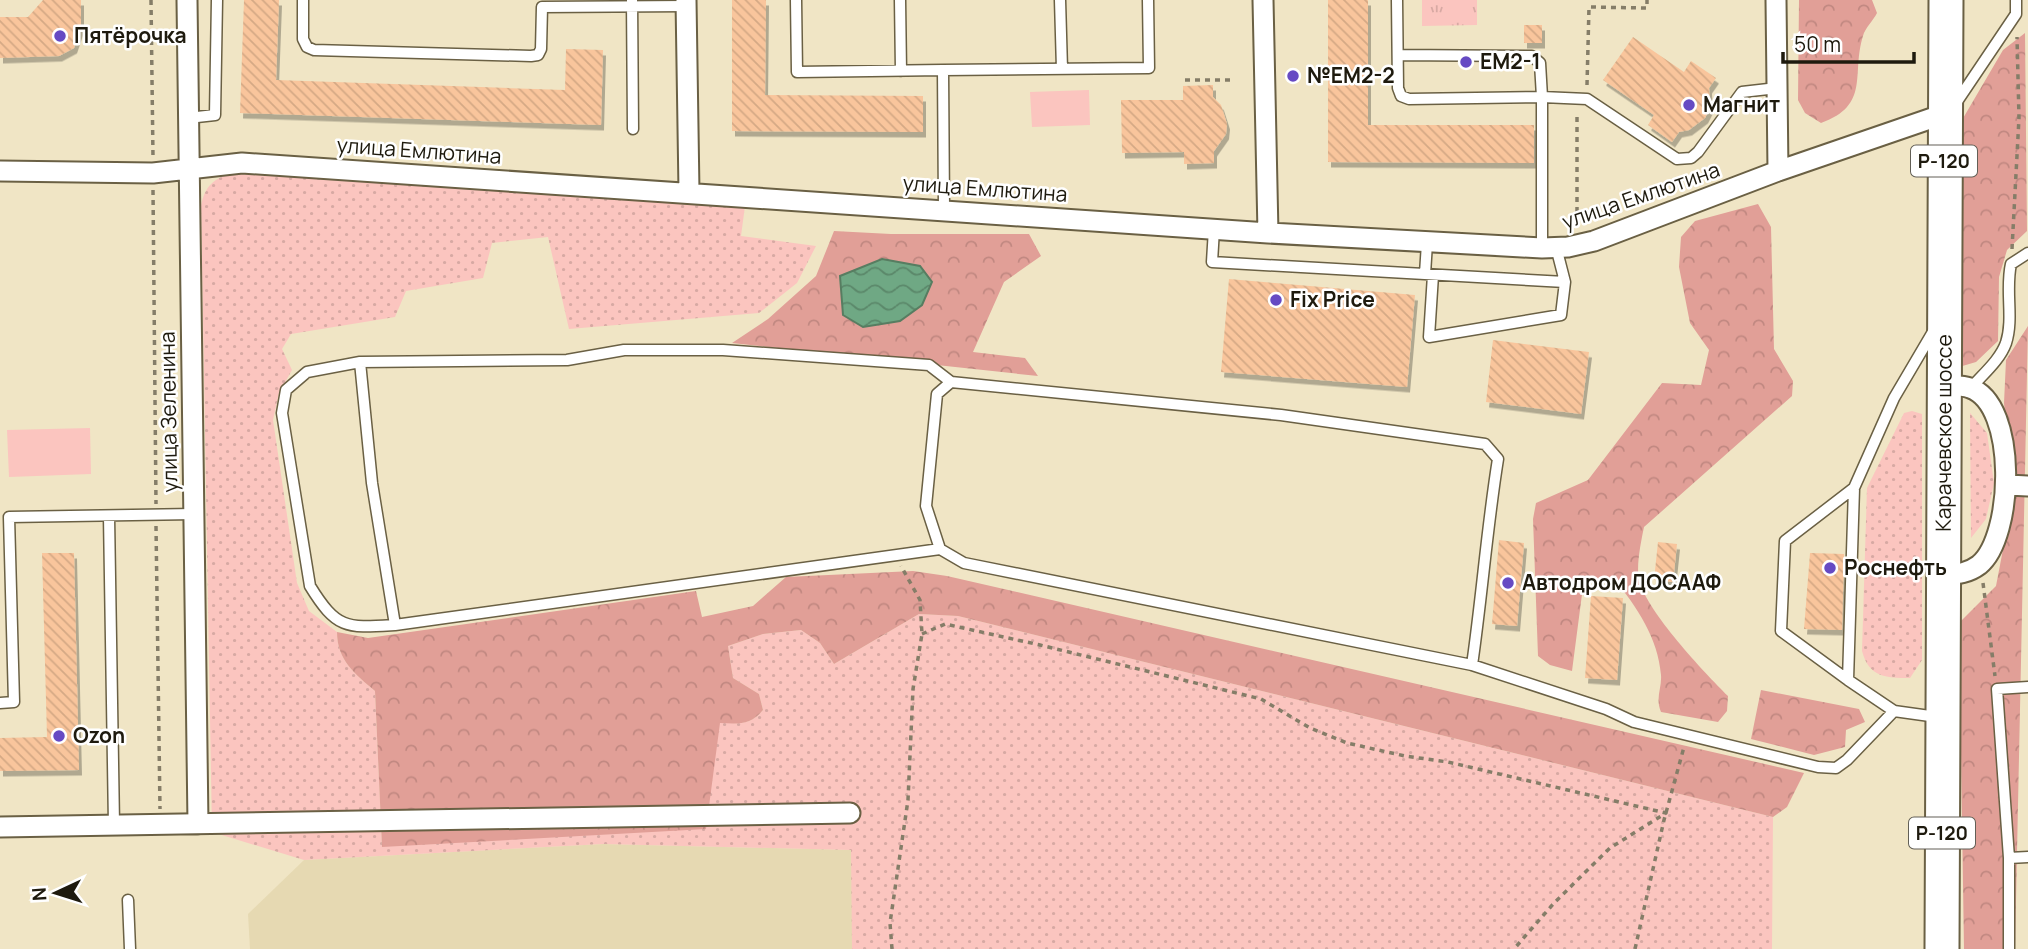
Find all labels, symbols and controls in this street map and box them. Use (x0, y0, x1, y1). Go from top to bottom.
place label: Пятёрочка (74, 21, 187, 49)
scale bar (1783, 21, 1914, 65)
marker: Пятёрочка (52, 28, 68, 44)
text: 50 m (1794, 30, 1841, 58)
place label: ЕМ2-1 (1480, 47, 1541, 75)
marker: ЕМ2-1 (1458, 54, 1474, 70)
place label: №ЕМ2-2 (1307, 61, 1395, 89)
marker: №ЕМ2-2 (1285, 68, 1301, 84)
place label: Магнит (1703, 90, 1780, 118)
marker: Магнит (1681, 97, 1697, 113)
street label: улица Емлютина (336, 130, 502, 170)
road number: Р-120 (1911, 146, 1977, 176)
street label: улица Емлютина (1558, 155, 1723, 235)
street label: улица Емлютина (902, 168, 1068, 208)
place label: Fix Price (1290, 285, 1375, 313)
marker: Fix Price (1268, 292, 1284, 308)
street label: улица Зеленина (153, 331, 183, 493)
street label: Карачевское шоссе (1929, 334, 1958, 532)
place label: Роснефть (1844, 553, 1947, 581)
marker: Роснефть (1822, 560, 1838, 576)
place label: Автодром ДОСААФ (1522, 568, 1721, 596)
marker: Автодром ДОСААФ (1500, 575, 1516, 591)
place label: Ozon (73, 721, 125, 749)
marker: Ozon (51, 728, 67, 744)
road number: Р-120 (1909, 818, 1975, 848)
north arrow (21, 858, 91, 928)
text: N (26, 886, 52, 902)

